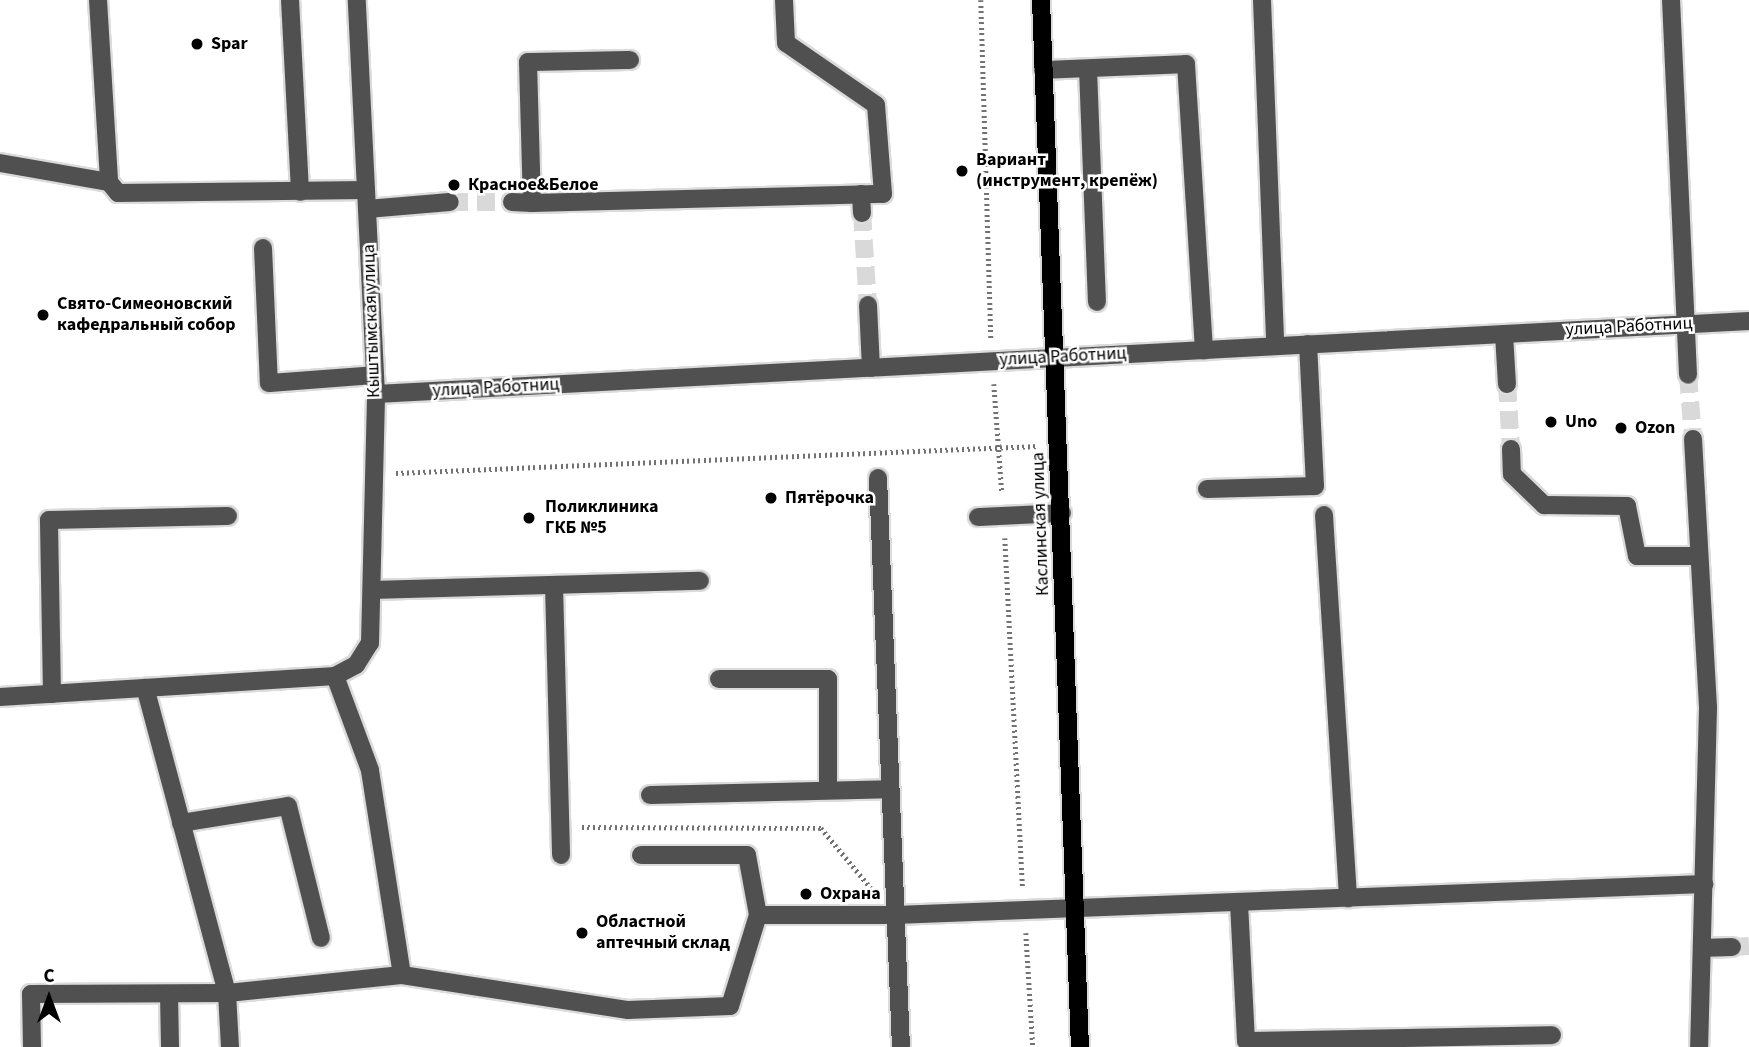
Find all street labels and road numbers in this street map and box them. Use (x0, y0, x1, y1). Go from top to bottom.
street label: Кыштымская улица (359, 244, 385, 398)
street label: улица Работниц (1565, 313, 1693, 341)
street label: улица Работниц (999, 343, 1127, 371)
street label: улица Работниц (432, 374, 560, 402)
street label: Каслинская улица (1028, 452, 1054, 596)

